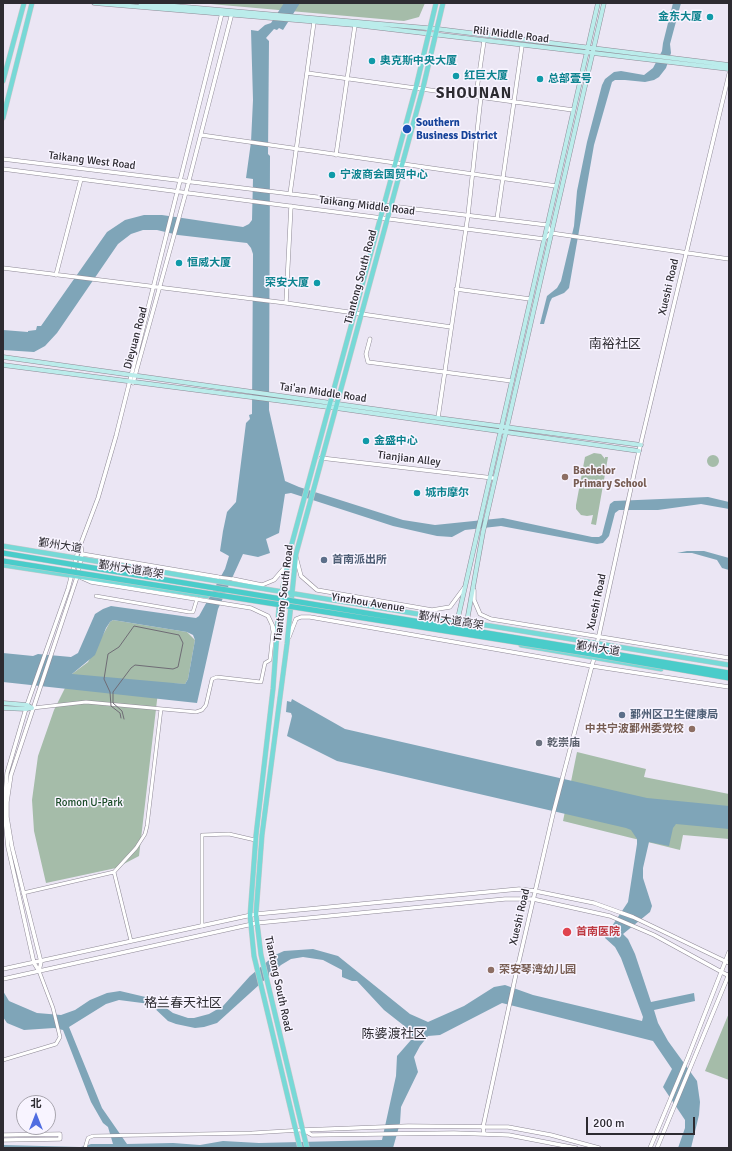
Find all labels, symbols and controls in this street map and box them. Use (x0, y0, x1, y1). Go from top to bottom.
place label: 金东大厦 (658, 10, 702, 24)
marker: 金东大厦 (705, 12, 715, 22)
street label: Rili Middle Road (472, 24, 550, 46)
place label: 奥克斯中央大厦 (380, 54, 457, 68)
marker: 奥克斯中央大厦 (367, 56, 377, 66)
place label: 红巨大厦 (464, 69, 508, 83)
marker: 红巨大厦 (451, 71, 461, 81)
place label: 总部壹号 (548, 72, 592, 86)
marker: 总部壹号 (535, 74, 545, 84)
district label: SHOUNAN (436, 85, 512, 103)
place label: Southern Business District (416, 116, 497, 142)
marker: Southern Business District (401, 123, 413, 135)
street label: Taikang West Road (48, 149, 136, 173)
place label: 宁波商会国贸中心 (340, 168, 428, 182)
marker: 宁波商会国贸中心 (327, 170, 337, 180)
street label: Taikang Middle Road (318, 194, 416, 218)
street label: Tiantong South Road (342, 228, 380, 326)
place label: 恒威大厦 (187, 256, 231, 270)
marker: 恒威大厦 (174, 258, 184, 268)
street label: Xueshi Road (656, 258, 682, 316)
place label: 荣安大厦 (265, 276, 309, 290)
marker: 荣安大厦 (312, 278, 322, 288)
street label: Dieyuan Road (121, 305, 151, 371)
district label: 南裕社区 (589, 337, 641, 353)
street label: Tai'an Middle Road (279, 380, 367, 406)
place label: 金盛中心 (374, 434, 418, 448)
marker: 金盛中心 (361, 436, 371, 446)
street label: Tianjian Alley (377, 449, 441, 469)
place label: Bachelor Primary School (573, 464, 647, 490)
marker: Bachelor Primary School (560, 472, 570, 482)
place label: 城市摩尔 (425, 486, 469, 500)
marker: 城市摩尔 (412, 488, 422, 498)
street label: 鄞州大道 (37, 536, 83, 556)
street label: Tiantong South Road (272, 544, 296, 642)
place label: 首南派出所 (332, 553, 387, 567)
marker: 首南派出所 (319, 555, 329, 565)
street label: 鄞州大道高架 (97, 558, 165, 582)
street label: Xueshi Road (585, 573, 609, 631)
street label: Yinzhou Avenue (330, 591, 406, 615)
street label: 鄞州大道高架 (417, 609, 485, 633)
street label: 鄞州大道 (575, 639, 621, 659)
place label: 鄞州区卫生健康局 (630, 708, 718, 722)
marker: 鄞州区卫生健康局 (617, 710, 627, 720)
place label: 中共宁波鄞州委党校 (585, 722, 684, 736)
marker: 中共宁波鄞州委党校 (687, 724, 697, 734)
place label: 乾崇庙 (547, 736, 580, 750)
marker: 乾崇庙 (534, 738, 544, 748)
park label: Romon U-Park (55, 796, 123, 810)
street label: Xueshi Road (507, 888, 533, 946)
place label: 首南医院 (576, 925, 620, 939)
marker: 首南医院 (561, 926, 573, 938)
street label: Tiantong South Road (261, 935, 295, 1033)
place label: 荣安琴湾幼儿园 (499, 963, 576, 977)
marker: 荣安琴湾幼儿园 (486, 965, 496, 975)
district label: 格兰春天社区 (144, 996, 222, 1012)
district label: 陈婆渡社区 (362, 1027, 426, 1043)
north arrow (16, 1095, 56, 1135)
text: 北 (31, 1097, 42, 1110)
scale bar (588, 1109, 697, 1135)
text: 200 m (593, 1116, 625, 1131)

